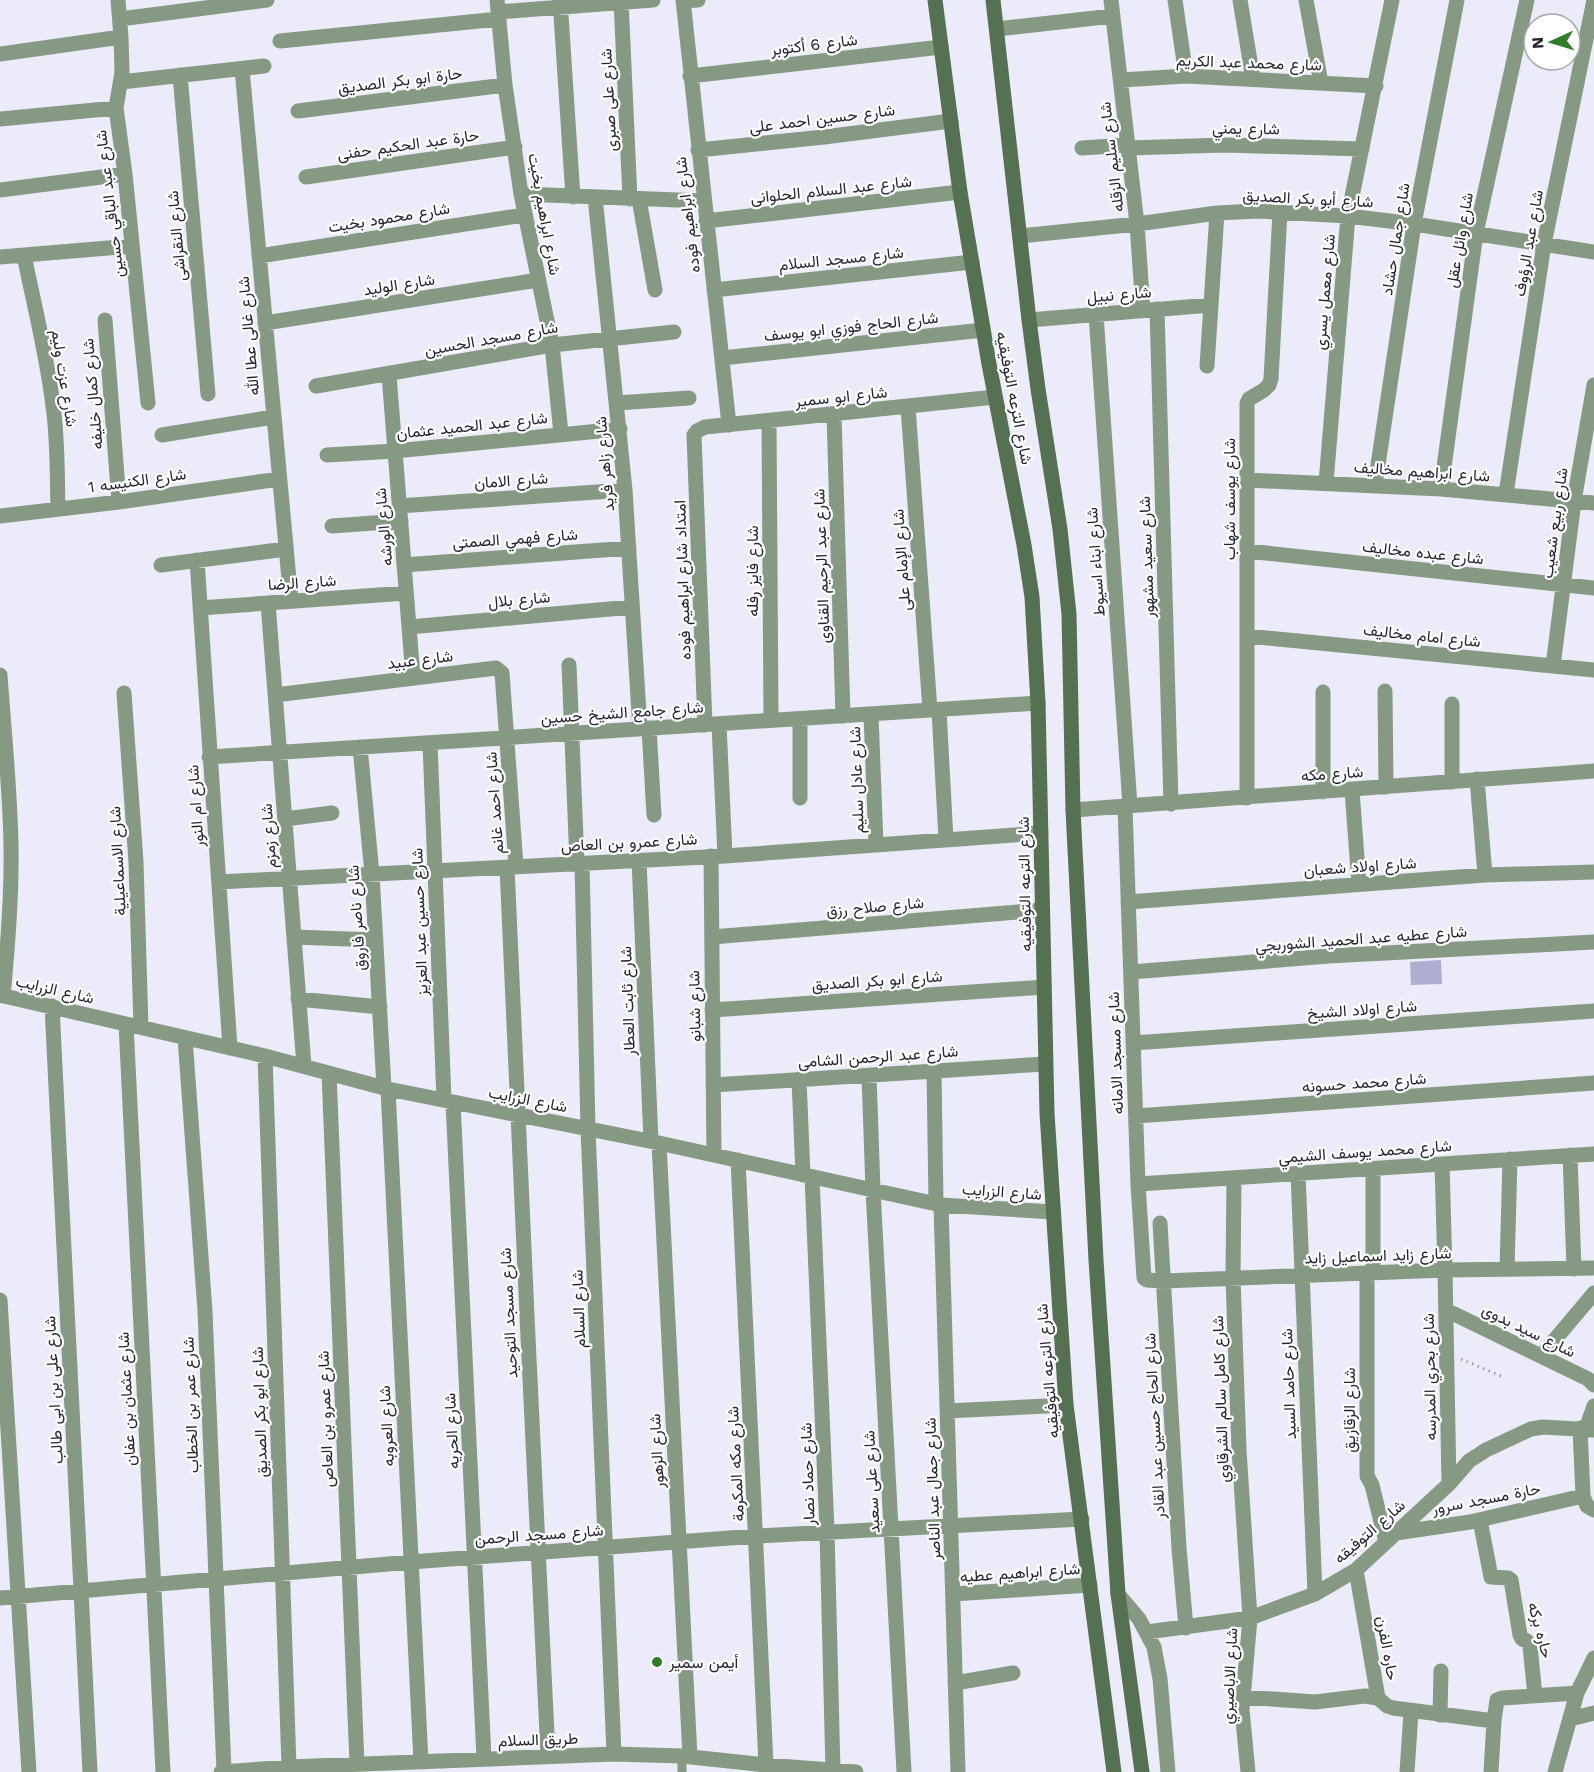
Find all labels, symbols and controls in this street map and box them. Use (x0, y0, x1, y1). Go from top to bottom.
north arrow (1522, 12, 1582, 72)
street label: شارع 6 أكتوبر (769, 30, 859, 61)
text: N (1528, 36, 1547, 50)
street label: شارع على صبرى (596, 48, 623, 152)
street label: شارع محمد عبد الكريم (1176, 50, 1322, 77)
street label: حارة ابو بكر الصديق (337, 63, 464, 99)
street label: شارع حسين احمد على (748, 100, 896, 139)
street label: شارع سليم الزقله (1095, 101, 1130, 213)
street label: شارع يمني (1212, 118, 1280, 143)
street label: حارة عبد الحكيم حفنى (336, 125, 481, 165)
street label: شارع عبد الباقي حسين (91, 128, 132, 279)
street label: شارع ابراهيم بخيت (522, 152, 565, 277)
street label: شارع ابراهيم فوده (671, 156, 706, 274)
street label: شارع عبد السلام الحلوانى (749, 172, 913, 209)
street label: شارع جمال حشاد (1377, 182, 1416, 297)
street label: شارع أبو بكر الصديق (1242, 186, 1374, 213)
street label: شارع عبد الرؤوف (1510, 188, 1549, 298)
street label: شارع النقراشى (163, 190, 192, 282)
street label: شارع وائل عقل (1442, 191, 1479, 290)
street label: شارع محمود بخيت (327, 199, 452, 238)
street label: شارع معمل يسري (1310, 233, 1343, 351)
street label: شارع مسجد السلام (778, 242, 905, 276)
street label: شارع الوليد (362, 269, 436, 301)
street label: شارع غالى عطا الله (234, 275, 265, 396)
street label: شارع نبيل (1086, 282, 1152, 309)
street label: شارع الحاج فوزي ابو يوسف (763, 308, 940, 349)
street label: شارع مسجد الحسين (423, 317, 560, 362)
street label: شارع عزت وليم (45, 328, 82, 428)
street label: شارع الترعه التوفيقيه (990, 330, 1037, 467)
street label: شارع كمال خليفه (78, 337, 109, 450)
street label: شارع ابو سمير (793, 382, 888, 413)
street label: شارع عبد الحميد عثمان (396, 408, 549, 445)
street label: شارع زاهر فريد (591, 415, 620, 512)
street label: شارع يوسف شهاب (1220, 438, 1241, 560)
street label: شارع ابراهيم مخاليف (1353, 457, 1491, 488)
street label: شارع الكنيسه 1 (87, 464, 188, 499)
street label: شارع ربيع شعيب (1537, 466, 1574, 580)
street label: شارع الامان (473, 468, 549, 495)
street label: شارع الورشه (371, 487, 398, 567)
street label: شارع عبد الرحيم القناوى (809, 488, 836, 644)
street label: شارع سعيد مشهور (1135, 496, 1160, 619)
street label: امتداد شارع ابراهيم فوده (670, 500, 697, 660)
street label: شارع ابناء اسيوط (1082, 507, 1111, 617)
street label: شارع الإمام على (888, 508, 917, 611)
street label: شارع فهمي الصمتى (452, 525, 579, 556)
street label: شارع فايز رفله (743, 525, 764, 617)
street label: شارع عبده مخاليف (1361, 537, 1485, 570)
street label: شارع الرضا (267, 571, 337, 596)
street label: شارع بلال (487, 587, 551, 614)
street label: شارع امام مخاليف (1362, 620, 1482, 653)
street label: شارع عبيد (386, 646, 454, 675)
street label: شارع جامع الشيخ حسين (540, 697, 704, 730)
street label: شارع عادل سليم (845, 726, 870, 834)
street label: شارع احمد غانم (481, 751, 510, 855)
street label: شارع مكه (1300, 762, 1364, 787)
street label: شارع ام النور (183, 764, 210, 849)
street label: شارع زمزم (257, 803, 282, 869)
street label: شارع الاسماعيلية (105, 806, 132, 916)
street label: شارع الترعه التوفيقيه (1014, 816, 1037, 952)
street label: شارع عمرو بن العاص (560, 829, 698, 858)
street label: شارع حسين عبد العزيز (407, 847, 434, 997)
street label: شارع اولاد شعبان (1303, 853, 1417, 882)
street label: شارع ناصر فاروق (343, 864, 372, 972)
street label: شارع صلاح رزق (825, 893, 925, 922)
street label: شارع عطيه عبد الحميد الشوربجي (1254, 922, 1468, 959)
street label: شارع ثابت العطار (616, 946, 641, 1057)
street label: شارع ابو بكر الصديق (811, 966, 943, 997)
street label: شارع شبانو (684, 970, 707, 1042)
street label: شارع الزرايب (13, 971, 96, 1010)
street label: شارع مسجد الامانه (1104, 991, 1129, 1115)
street label: شارع اولاد الشيخ (1306, 996, 1418, 1025)
street label: شارع عبد الرحمن الشامى (797, 1041, 959, 1074)
street label: شارع محمد حسونه (1301, 1069, 1427, 1098)
street label: شارع الزرايب (487, 1083, 569, 1118)
street label: شارع محمد يوسف الشيمي (1278, 1136, 1453, 1171)
street label: شارع الزرايب (961, 1179, 1042, 1206)
street label: شارع زايد اسماعيل زايد (1304, 1243, 1452, 1270)
street label: شارع مسجد التوحيد (496, 1247, 523, 1379)
street label: شارع السلام (568, 1269, 591, 1349)
street label: شارع سيد بدوى (1478, 1300, 1579, 1363)
street label: شارع الترعه التوفيقيه (1032, 1303, 1065, 1439)
street label: شارع بحري المدرسه (1419, 1313, 1444, 1441)
street label: شارع على بن ابى طالب (40, 1315, 69, 1465)
street label: شارع كامل سالم الشرقاوي (1208, 1315, 1237, 1483)
street label: شارع حامد السيد (1277, 1328, 1302, 1440)
street label: شارع عثمان بن عفان (113, 1331, 142, 1467)
street label: شارع الحاج حسين عبد القادر (1140, 1332, 1171, 1520)
street label: شارع عمر بن الخطاب (179, 1336, 204, 1474)
street label: شارع ابو بكر الصديق (248, 1346, 273, 1478)
street label: شارع عمرو بن العاص (314, 1350, 339, 1488)
street label: شارع الزقازيق (1340, 1367, 1361, 1453)
street label: شارع العروبه (375, 1385, 400, 1467)
street label: شارع الحريه (440, 1392, 465, 1470)
street label: شارع مكه المكرمة (723, 1406, 750, 1522)
street label: شارع الزهور (645, 1413, 670, 1490)
street label: شارع جمال عبد الناصر (921, 1417, 947, 1562)
street label: شارع حماد نصار (796, 1422, 821, 1527)
street label: شارع على سعيد (859, 1430, 886, 1534)
street label: حارة مسجد سرور (1429, 1479, 1542, 1519)
street label: شارع التوفيقه (1330, 1495, 1410, 1569)
street label: شارع مسجد الرحمن (474, 1521, 604, 1550)
street label: شارع ابراهيم عطيه (959, 1559, 1081, 1588)
street label: حاره بركه (1523, 1600, 1557, 1661)
street label: حاره الفرن (1372, 1614, 1403, 1682)
street label: شارع الاباصيري (1217, 1627, 1246, 1725)
place label: أيمن سمير (668, 1653, 738, 1673)
marker: أيمن سمير (650, 1655, 664, 1669)
street label: طريق السلام (498, 1729, 579, 1751)

